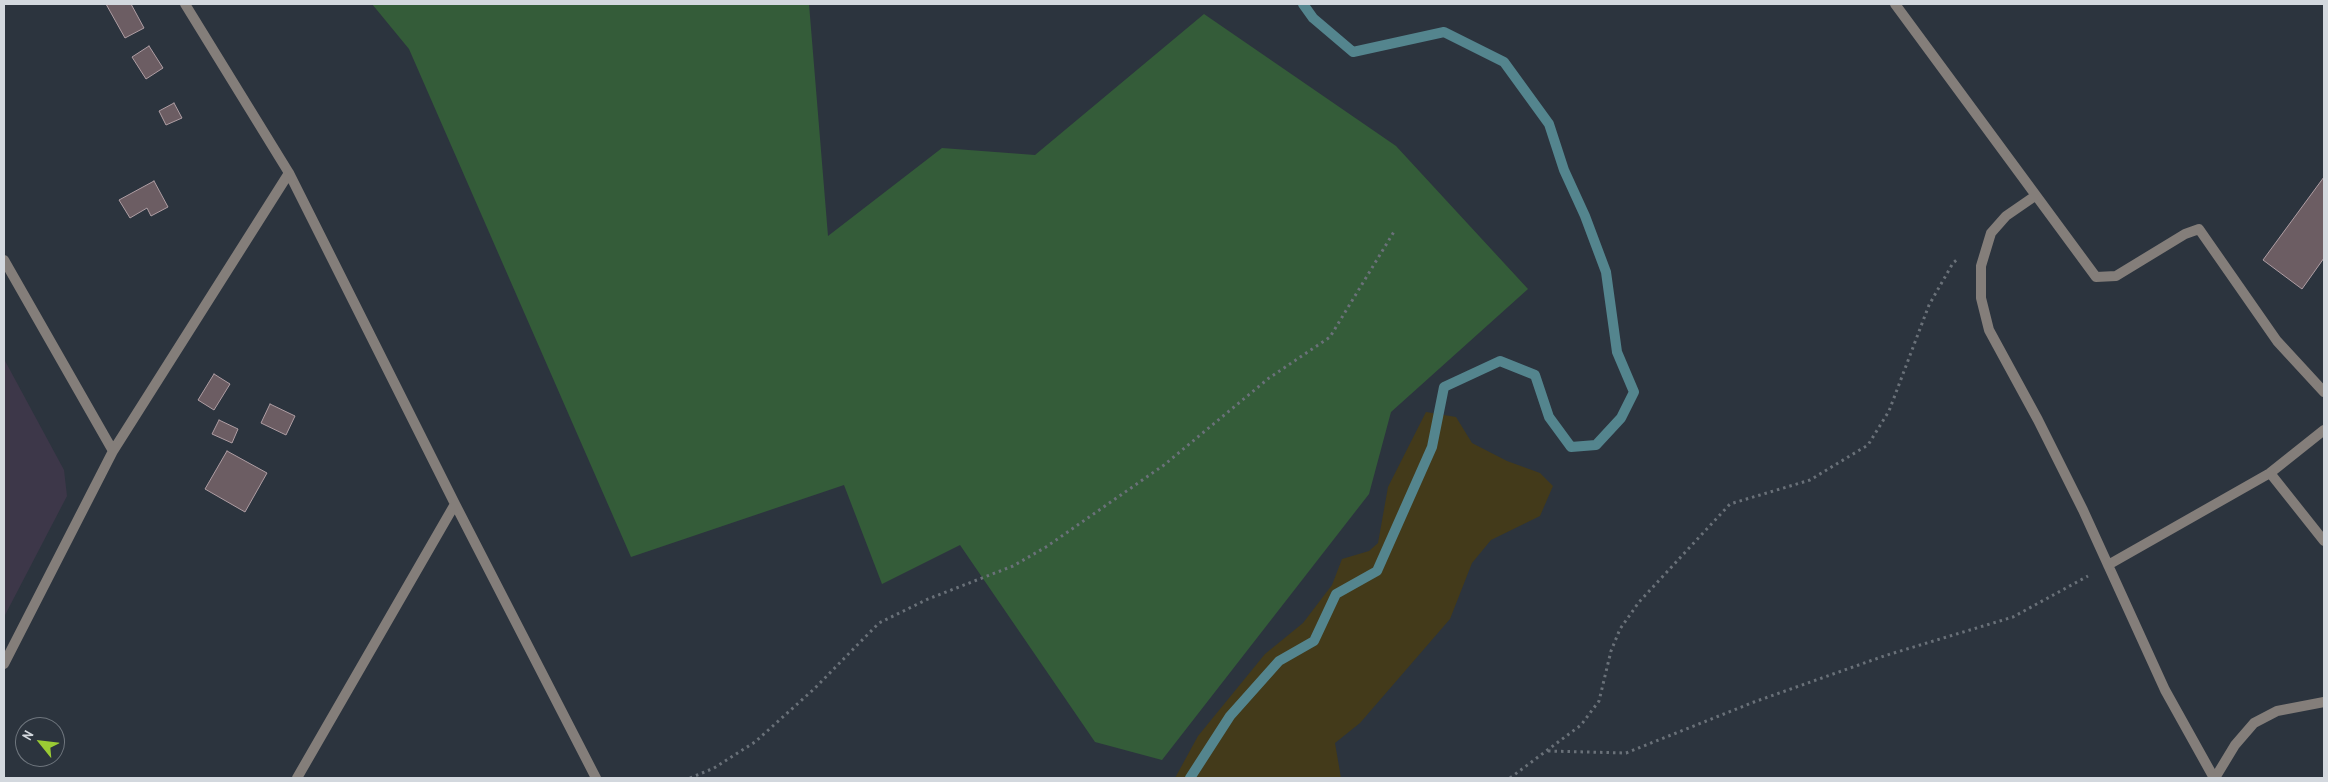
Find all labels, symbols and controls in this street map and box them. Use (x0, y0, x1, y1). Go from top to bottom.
north arrow (15, 717, 65, 767)
text: N (18, 727, 38, 743)

